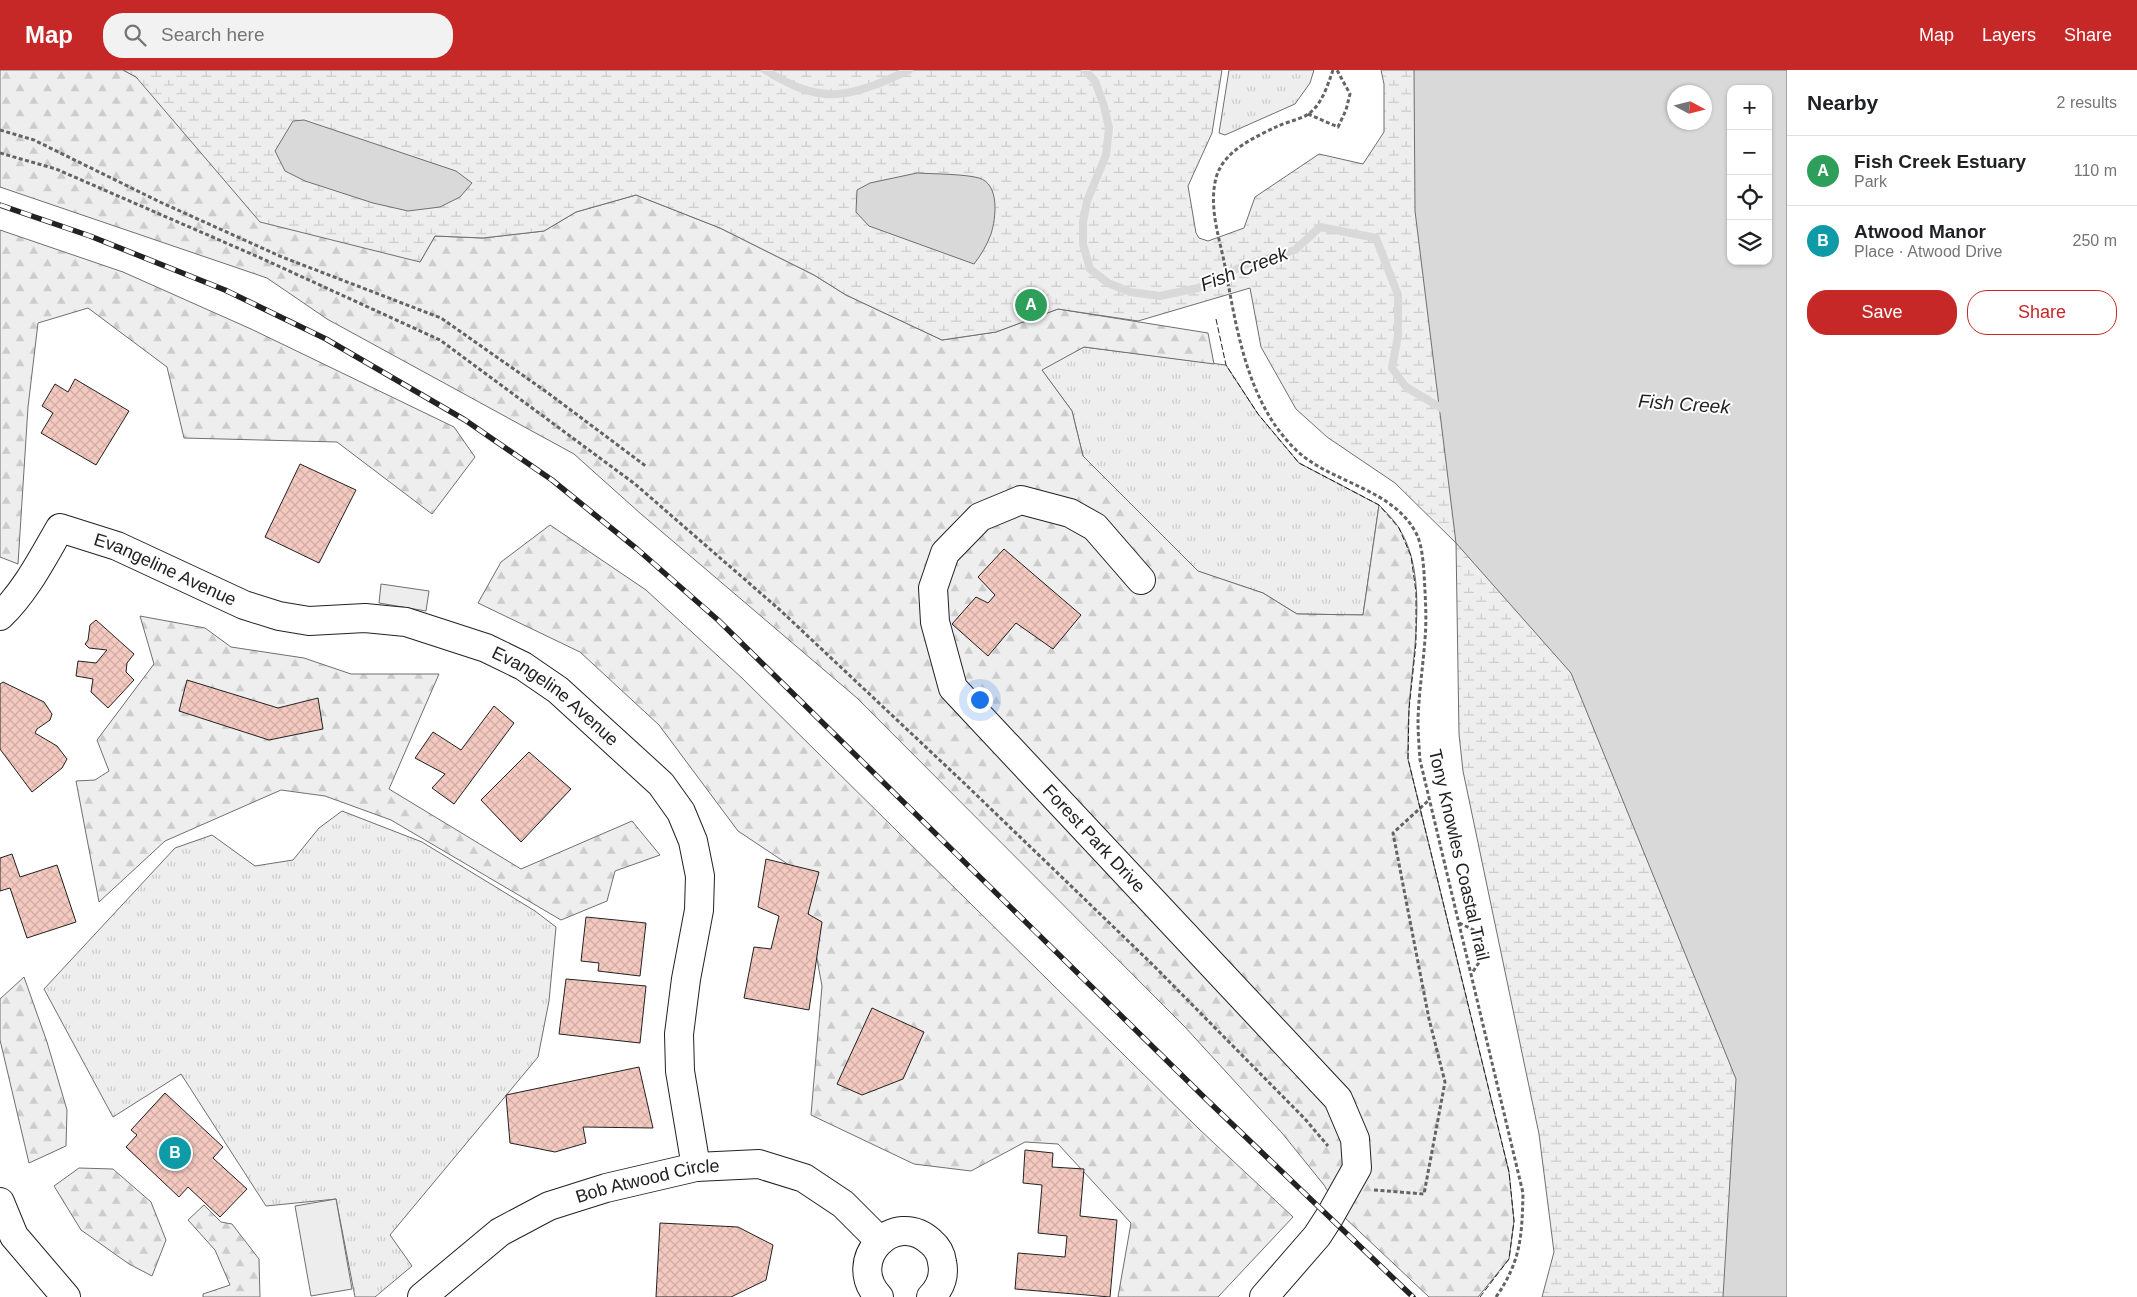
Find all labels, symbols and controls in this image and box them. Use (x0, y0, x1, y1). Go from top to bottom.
search box (103, 13, 453, 58)
text: Map (25, 21, 73, 48)
icon: search (121, 21, 149, 49)
text: Search here (161, 24, 265, 45)
text: Map (1919, 25, 1954, 45)
text: Layers (1982, 25, 2036, 45)
text: Share (2064, 25, 2112, 45)
north arrow (1667, 85, 1712, 130)
map controls (1727, 85, 1772, 265)
button: + (1727, 85, 1772, 130)
text: Nearby (1807, 91, 1878, 114)
text: 2 results (2057, 94, 2117, 111)
button: − (1727, 130, 1772, 175)
text: Fish Creek Estuary (1854, 151, 2026, 172)
text: A (1817, 162, 1829, 179)
text: 110 m (2074, 162, 2117, 179)
text: Park (1854, 173, 1887, 190)
button: locate (1727, 175, 1772, 220)
button: layers (1727, 220, 1772, 265)
text: Atwood Manor (1854, 221, 1986, 242)
text: B (1817, 232, 1829, 249)
text: 250 m (2073, 232, 2117, 249)
water label: Fish Creek (1197, 242, 1292, 295)
text: Place · Atwood Drive (1854, 243, 2003, 260)
pin: A (1015, 286, 1047, 324)
button: Save (1807, 290, 1957, 335)
button: Share (1967, 290, 2117, 335)
water label: Fish Creek (1637, 390, 1732, 418)
street label: Evangeline Avenue (91, 529, 239, 610)
street label: Evangeline Avenue (489, 642, 622, 750)
your location (967, 687, 993, 713)
street label: Tony Knowles Coastal Trail (1425, 747, 1493, 963)
street label: Forest Park Drive (1039, 781, 1149, 897)
pin: B (159, 1134, 191, 1172)
street label: Bob Atwood Circle (573, 1156, 720, 1207)

